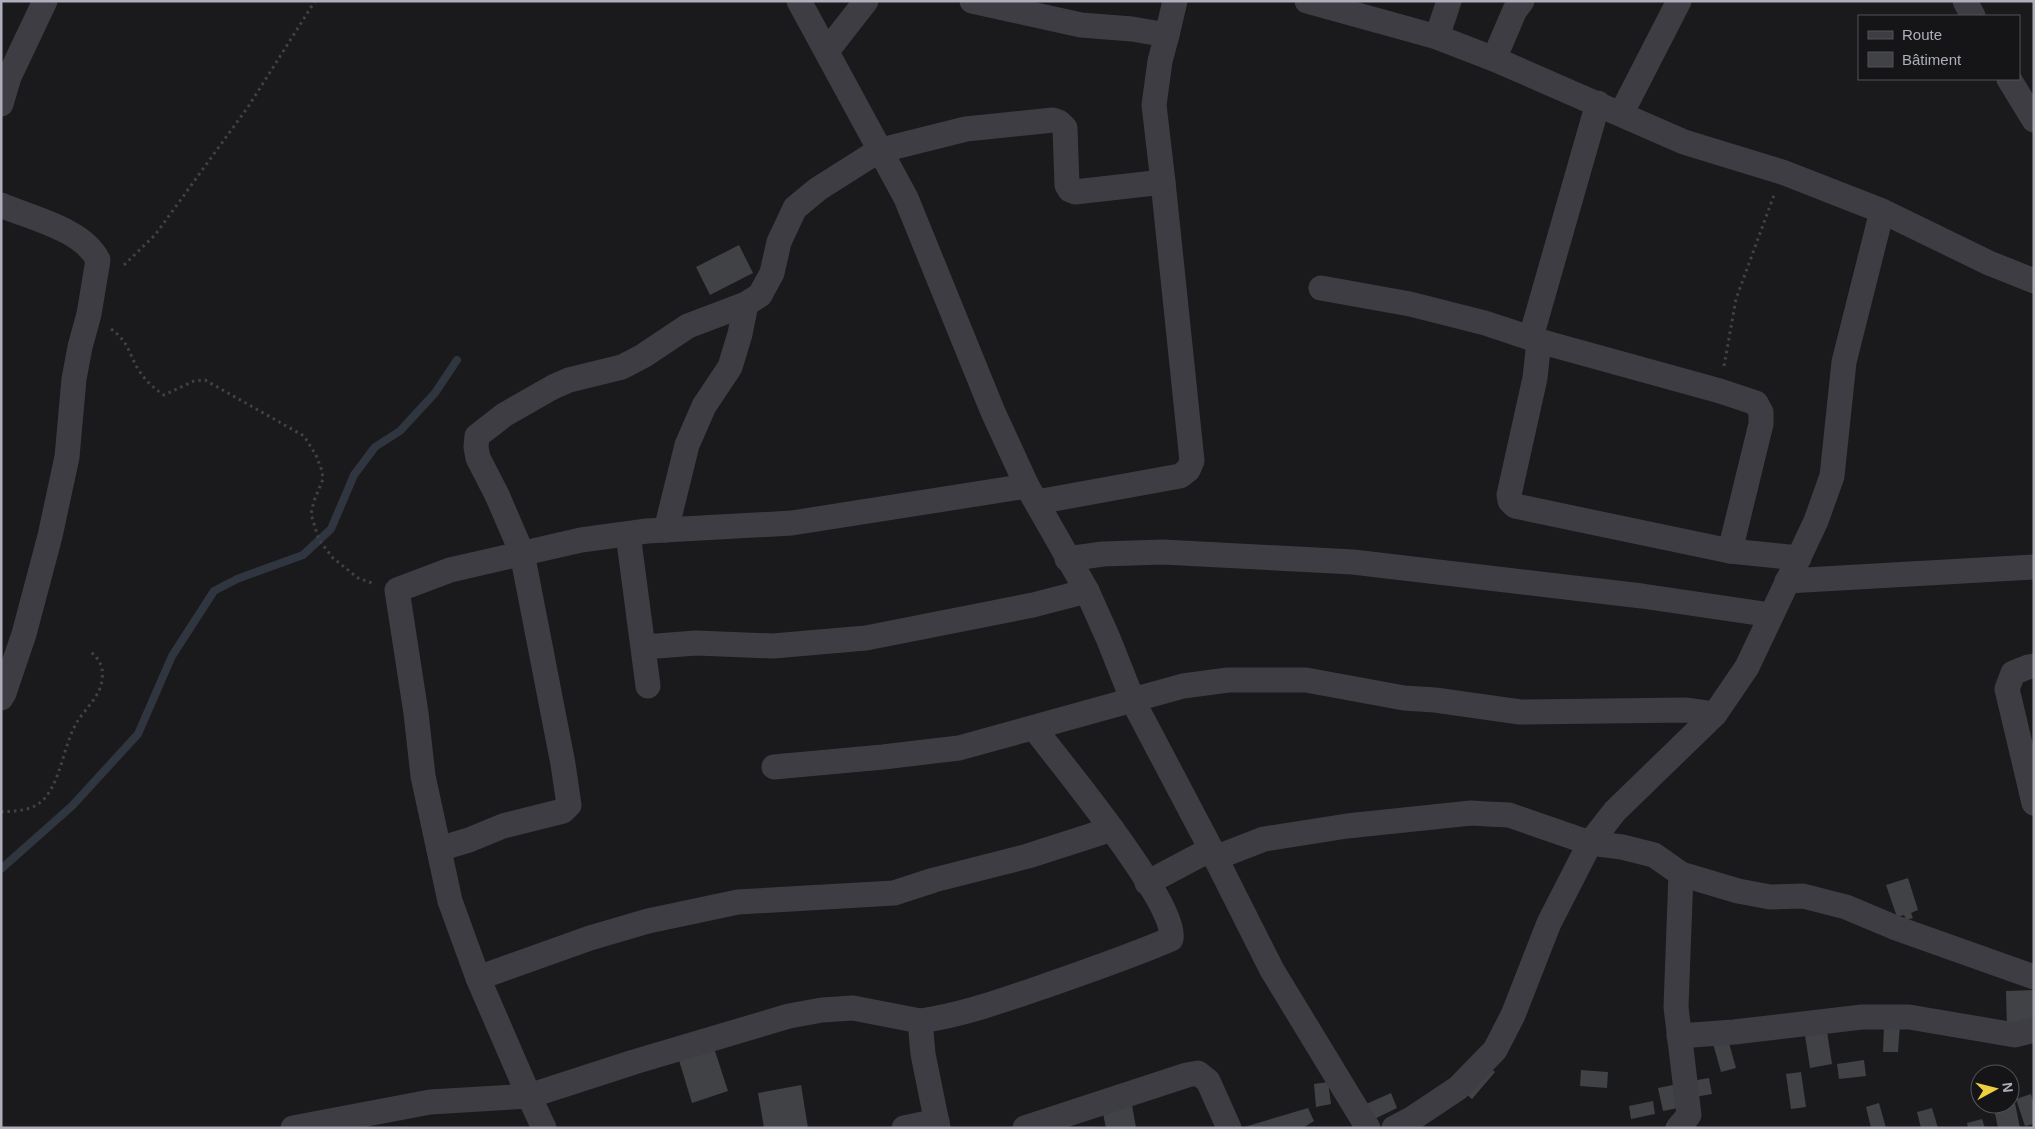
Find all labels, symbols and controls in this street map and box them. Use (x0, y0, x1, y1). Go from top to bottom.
legend (1858, 15, 2020, 80)
text: Route (1902, 26, 1942, 43)
text: Bâtiment (1902, 51, 1962, 68)
north arrow (1970, 1064, 2020, 1114)
text: N (1999, 1081, 2016, 1093)

